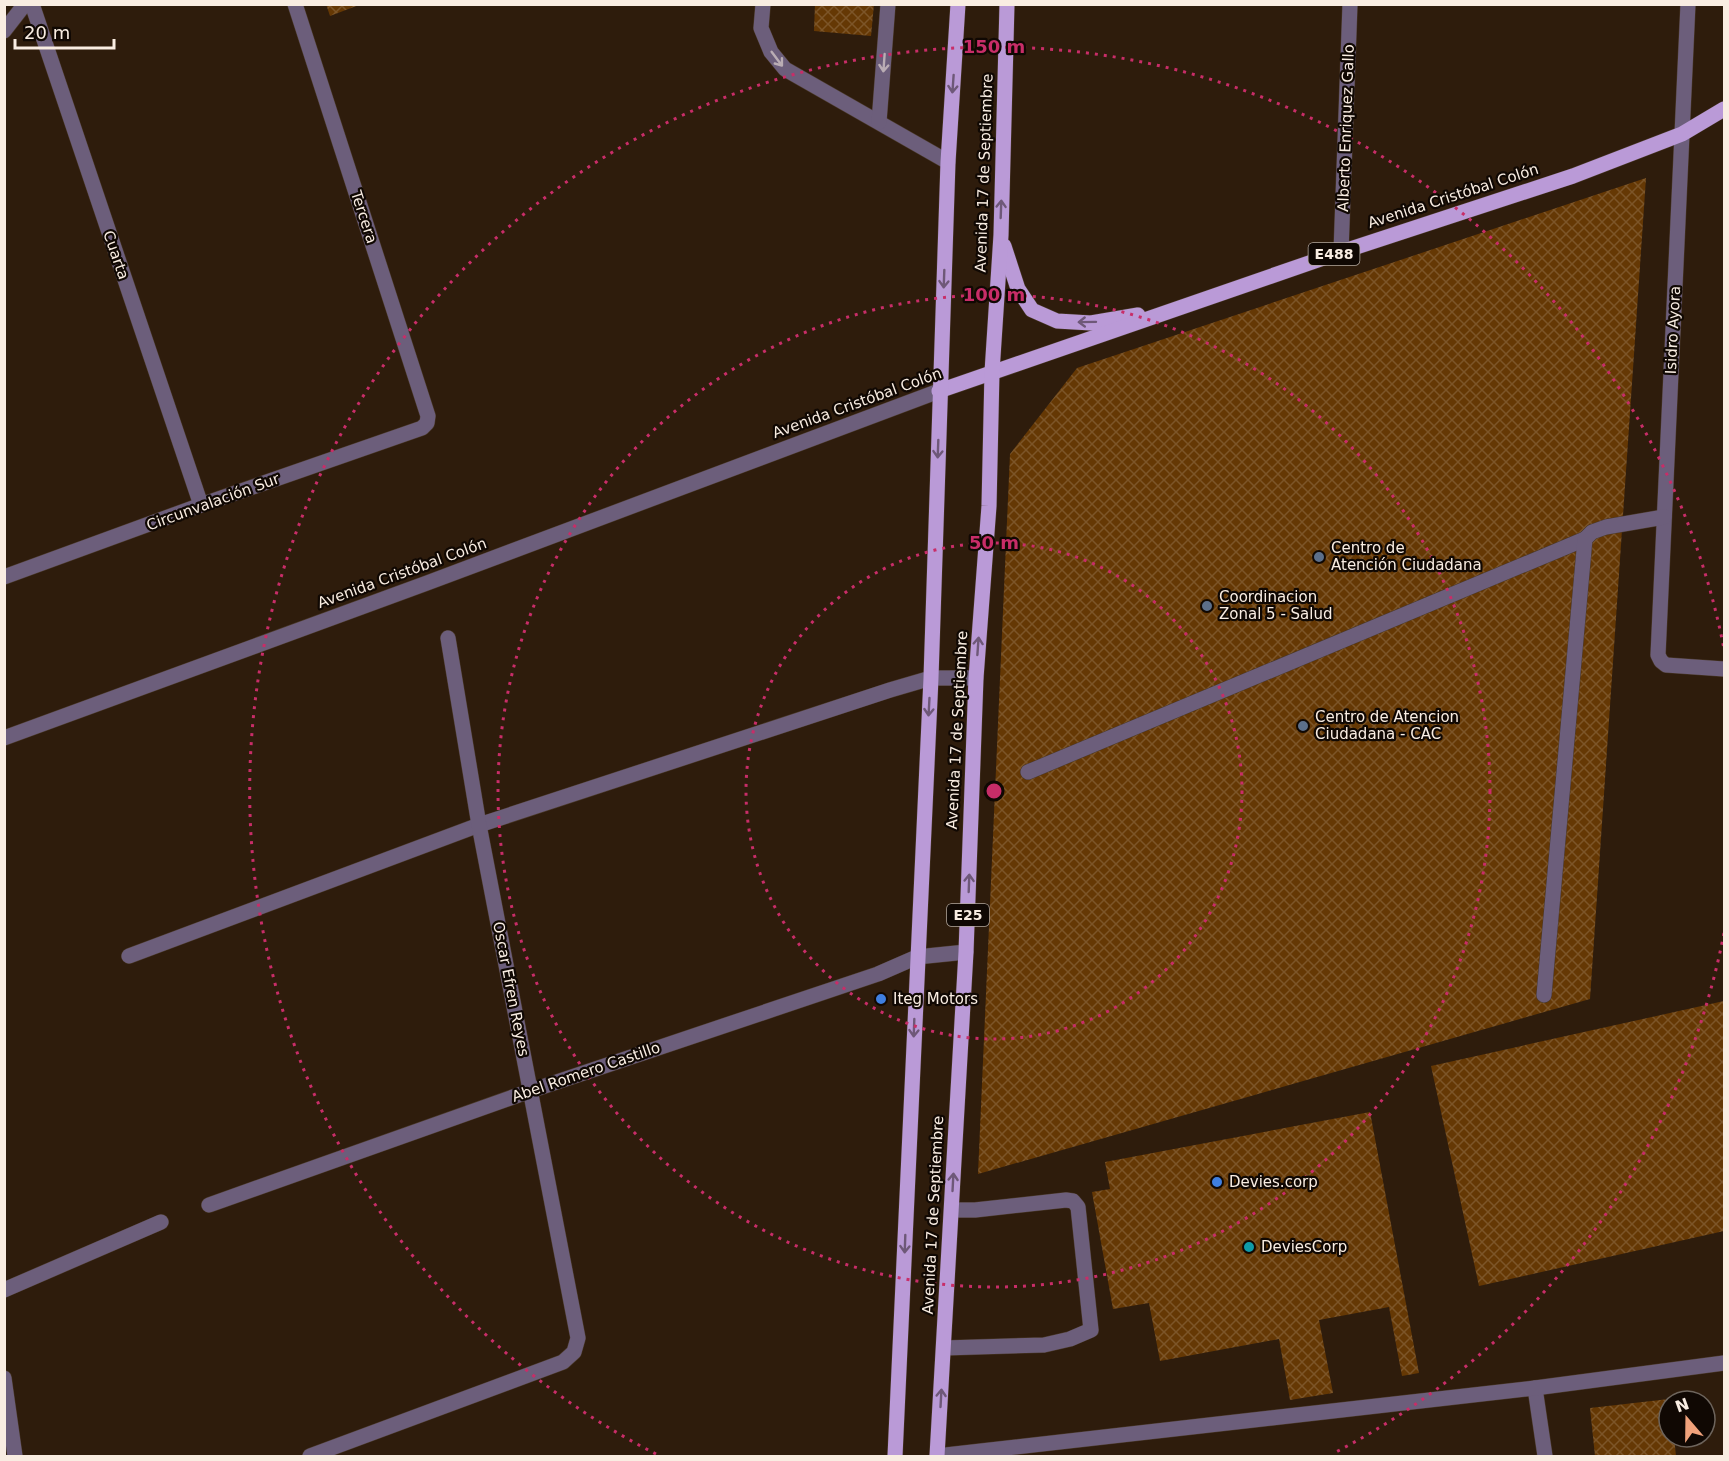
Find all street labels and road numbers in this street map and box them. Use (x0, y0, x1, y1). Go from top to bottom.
street label: Alberto Enriquez Gallo (1334, 44, 1358, 212)
street label: Avenida 17 de Septiembre (972, 73, 996, 273)
street label: Avenida Cristóbal Colón (1365, 160, 1541, 232)
street label: Tercera (347, 187, 381, 246)
street label: Cuarta (99, 228, 133, 282)
road number: E488 (1308, 243, 1360, 265)
street label: Isidro Ayora (1662, 285, 1684, 375)
street label: Avenida Cristóbal Colón (770, 364, 944, 442)
street label: Circunvalación Sur (144, 469, 283, 534)
street label: Avenida Cristóbal Colón (315, 534, 489, 612)
street label: Avenida 17 de Septiembre (943, 630, 971, 830)
road number: E25 (947, 904, 989, 926)
street label: Oscar Efren Reyes (489, 920, 533, 1058)
street label: Abel Romero Castillo (510, 1038, 662, 1106)
street label: Avenida 17 de Septiembre (919, 1115, 947, 1315)

